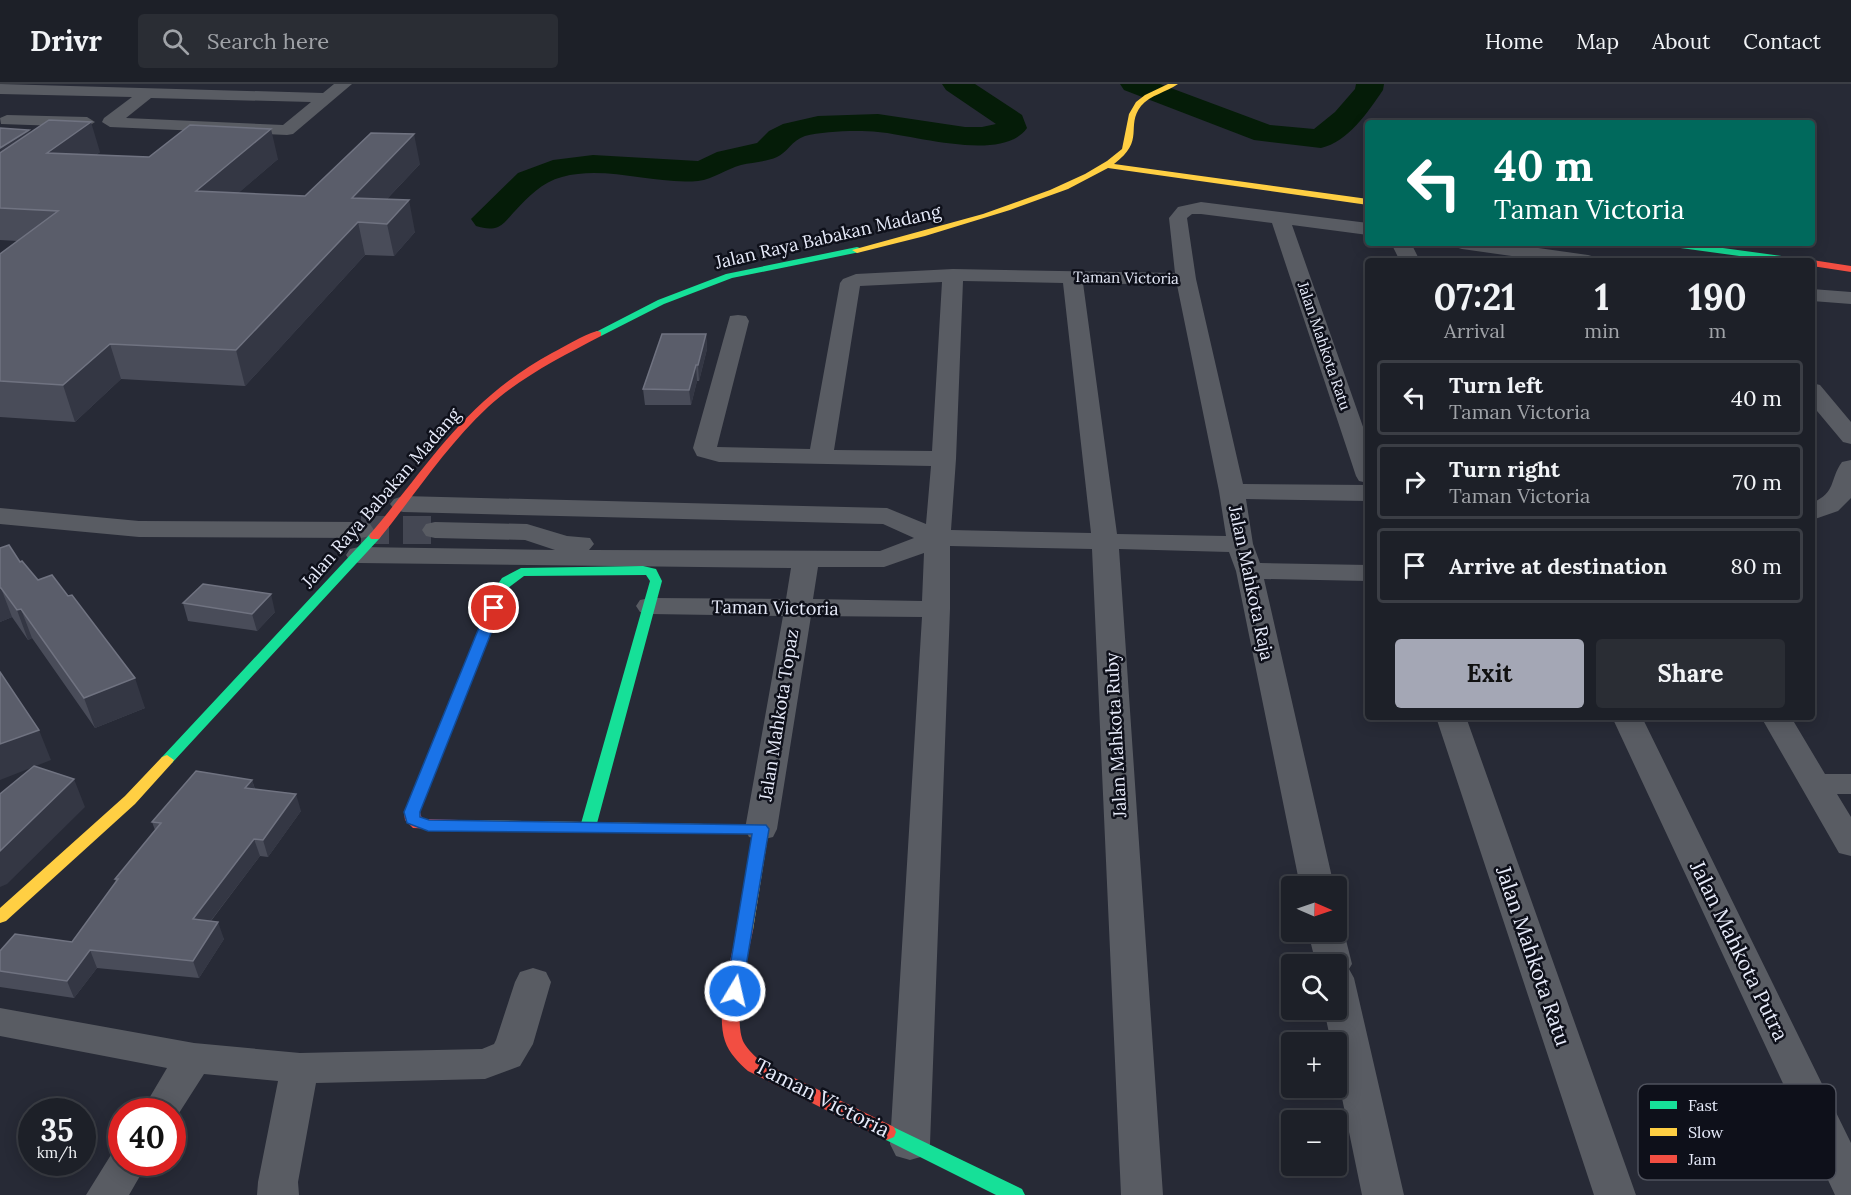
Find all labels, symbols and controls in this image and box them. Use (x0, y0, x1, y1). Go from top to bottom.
search box (138, 14, 558, 68)
text: Drivr (30, 23, 102, 59)
icon: search (159, 25, 192, 58)
text: Search here (207, 27, 329, 55)
text: Home (1485, 28, 1543, 55)
text: Map (1576, 28, 1619, 55)
text: About (1652, 28, 1710, 55)
text: Contact (1743, 28, 1821, 55)
text: 40 m (1494, 139, 1593, 193)
icon: left (1395, 144, 1473, 222)
text: Taman Victoria (1494, 192, 1685, 226)
street label: Jalan Raya Babakan Madang (712, 199, 944, 274)
street label: Taman Victoria (1073, 267, 1179, 288)
text: 07:21 (1433, 274, 1516, 320)
text: 1 (1595, 274, 1609, 320)
text: 190 (1688, 274, 1747, 320)
street label: Jalan Mahkota Ratu (1293, 278, 1355, 413)
text: Arrival (1444, 318, 1505, 343)
text: min (1584, 318, 1620, 343)
text: m (1709, 318, 1726, 343)
text: Turn left (1449, 371, 1543, 399)
icon: left (1398, 381, 1431, 414)
text: 40 m (1731, 384, 1782, 412)
text: Taman Victoria (1449, 399, 1590, 424)
street label: Jalan Raya Babakan Madang (295, 402, 466, 593)
text: Turn right (1449, 455, 1560, 483)
icon: right (1398, 465, 1431, 498)
text: 70 m (1733, 468, 1782, 496)
text: Taman Victoria (1449, 483, 1590, 508)
street label: Jalan Mahkota Raja (1224, 502, 1279, 662)
icon: arrive (1398, 549, 1431, 582)
text: Arrive at destination (1449, 552, 1667, 580)
text: 80 m (1731, 552, 1782, 580)
pin (468, 582, 519, 633)
icon: arrive (477, 591, 510, 624)
street label: Taman Victoria (711, 595, 839, 620)
street label: Jalan Mahkota Topaz (753, 627, 803, 803)
button: Exit (1395, 639, 1584, 708)
button: Share (1596, 639, 1785, 708)
street label: Jalan Mahkota Ruby (1100, 651, 1131, 819)
street label: Jalan Mahkota Putra (1684, 855, 1795, 1045)
street label: Jalan Mahkota Ratu (1490, 861, 1577, 1049)
north arrow (1281, 876, 1347, 942)
map controls (1281, 876, 1347, 1176)
button: search (1281, 954, 1347, 1020)
position arrow (703, 959, 767, 1023)
button: + (1281, 1032, 1347, 1098)
street label: Taman Victoria (750, 1052, 895, 1143)
legend (1638, 1084, 1836, 1180)
text: Fast (1688, 1095, 1719, 1115)
speed limit sign: 40 (108, 1098, 186, 1176)
button: − (1281, 1110, 1347, 1176)
text: 35 (40, 1111, 73, 1149)
text: Slow (1688, 1122, 1724, 1142)
text: km/h (37, 1143, 77, 1162)
text: Jam (1687, 1149, 1716, 1169)

